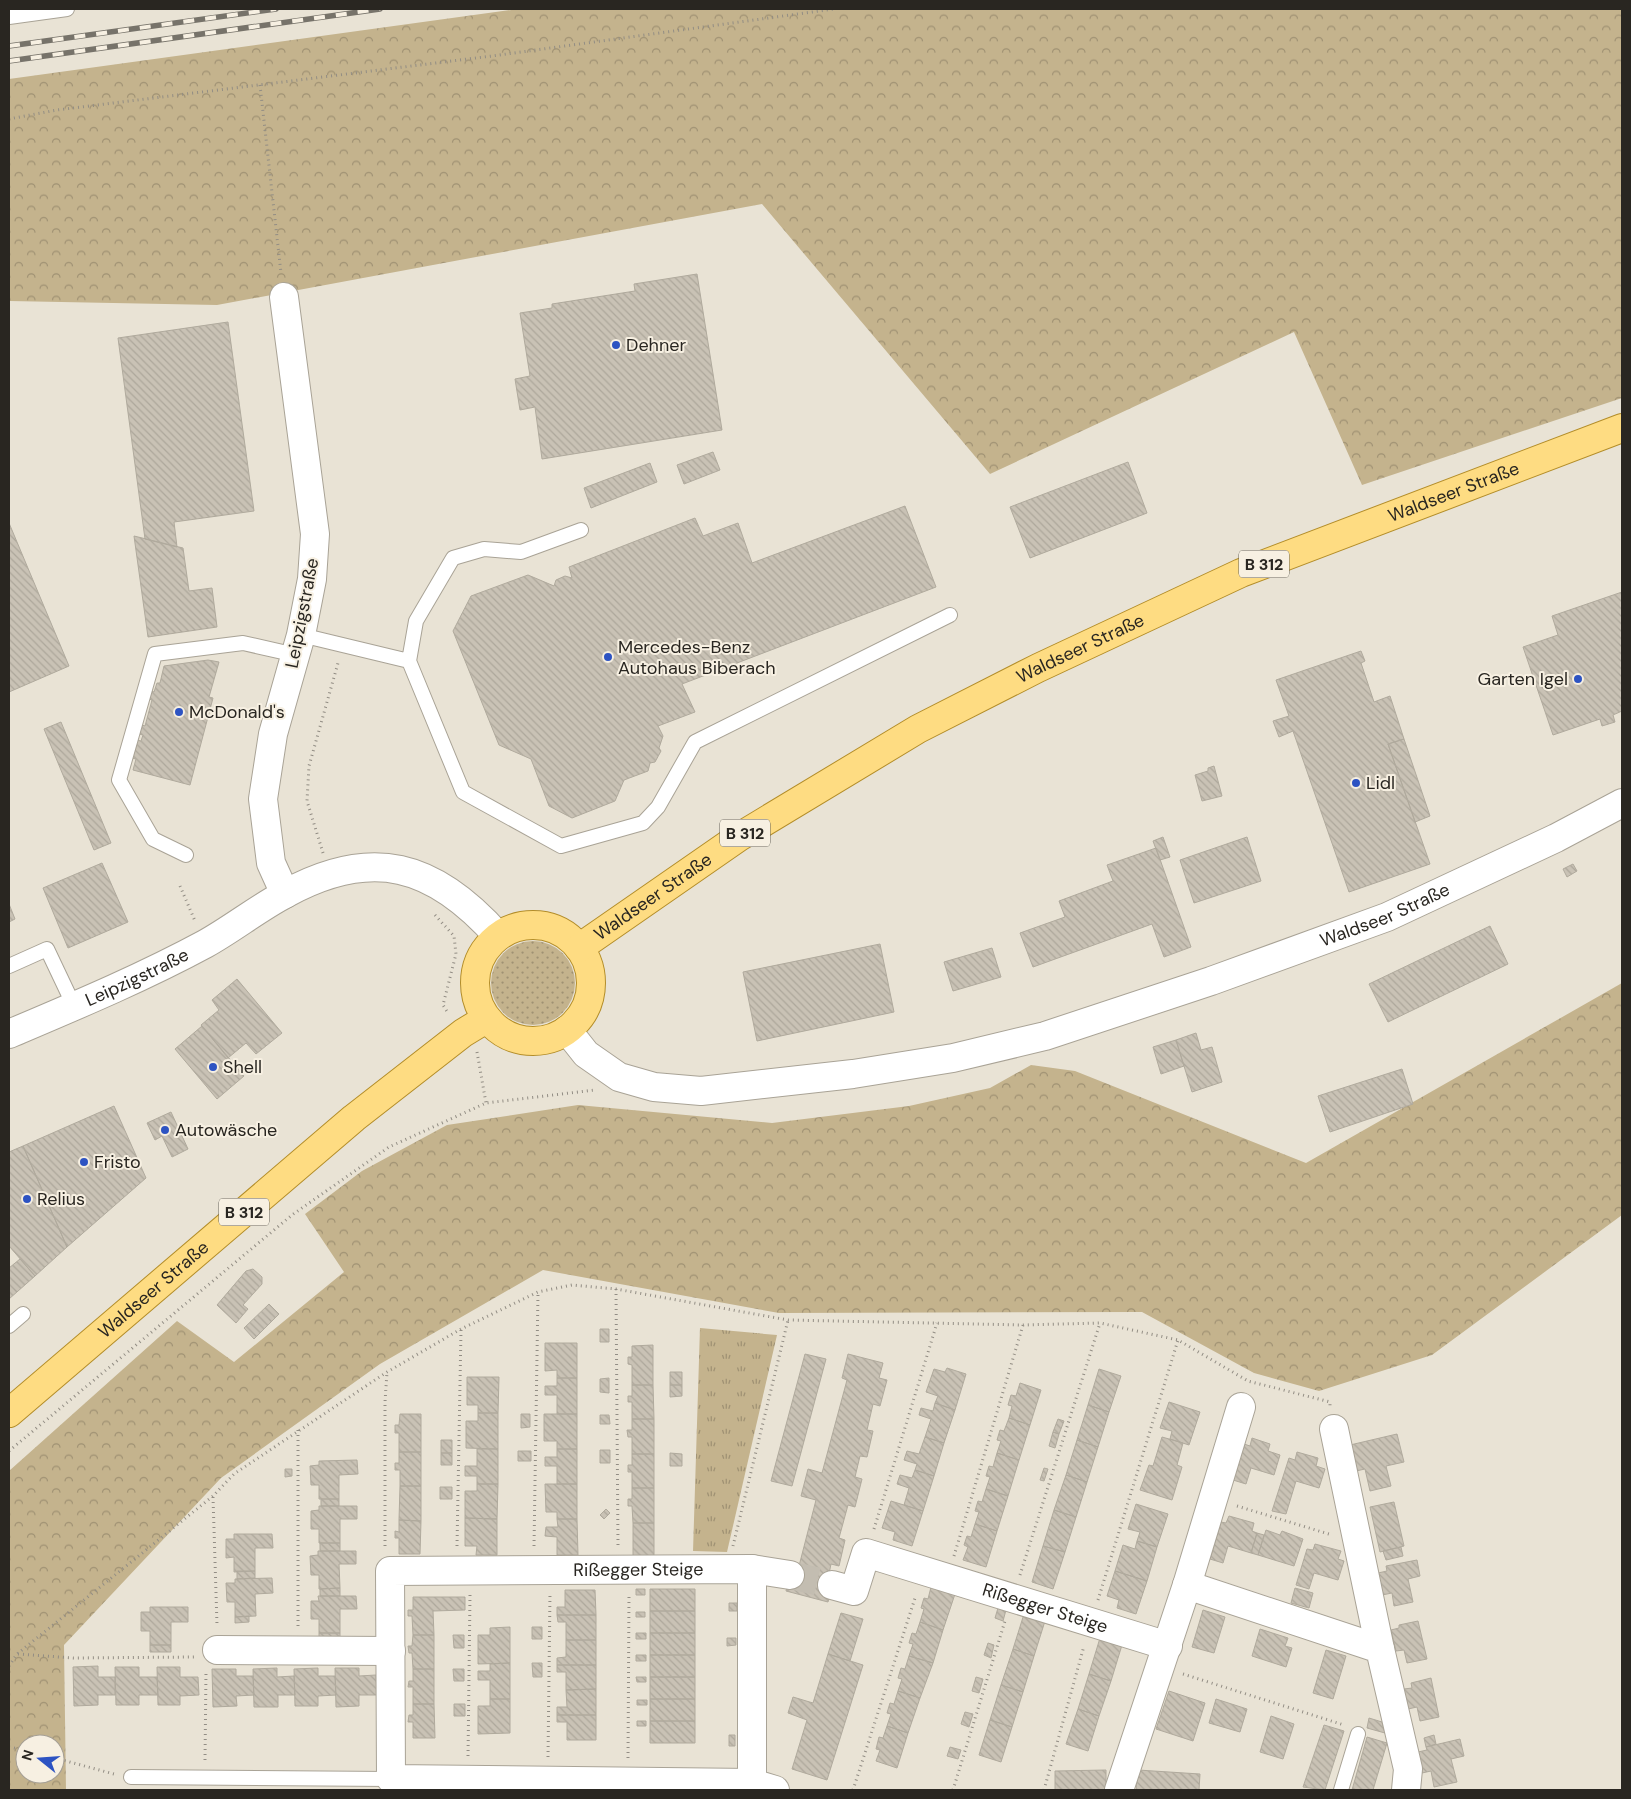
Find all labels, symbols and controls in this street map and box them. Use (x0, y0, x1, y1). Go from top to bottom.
place label: Dehner (626, 333, 687, 357)
marker: Dehner (610, 339, 622, 351)
street label: Waldseer Straße (1385, 456, 1523, 528)
road number: B 312 (1239, 550, 1289, 578)
street label: Leipzigstraße (280, 556, 324, 670)
street label: Waldseer Straße (1012, 608, 1148, 689)
place label: Mercedes-Benz Autohaus Biberach (618, 635, 776, 680)
marker: Mercedes-Benz Autohaus Biberach (602, 651, 614, 663)
place label: Garten Igel (1478, 667, 1568, 691)
marker: Garten Igel (1572, 673, 1584, 685)
place label: McDonald's (189, 700, 285, 724)
marker: McDonald's (173, 706, 185, 718)
place label: Lidl (1366, 771, 1395, 795)
marker: Lidl (1350, 777, 1362, 789)
road number: B 312 (720, 820, 770, 846)
street label: Waldseer Straße (589, 847, 717, 946)
street label: Waldseer Straße (1317, 877, 1454, 952)
street label: Leipzigstraße (82, 943, 193, 1012)
place label: Shell (223, 1055, 262, 1079)
marker: Shell (207, 1061, 219, 1073)
place label: Autowäsche (175, 1118, 277, 1142)
marker: Autowäsche (159, 1124, 171, 1136)
place label: Fristo (94, 1150, 141, 1174)
marker: Fristo (78, 1156, 90, 1168)
place label: Relius (37, 1187, 85, 1211)
marker: Relius (21, 1193, 33, 1205)
road number: B 312 (219, 1198, 269, 1226)
street label: Waldseer Straße (93, 1235, 214, 1344)
street label: Rißegger Steige (573, 1557, 703, 1582)
street label: Rißegger Steige (979, 1578, 1111, 1639)
north arrow (15, 1734, 65, 1784)
text: N (17, 1748, 38, 1763)

